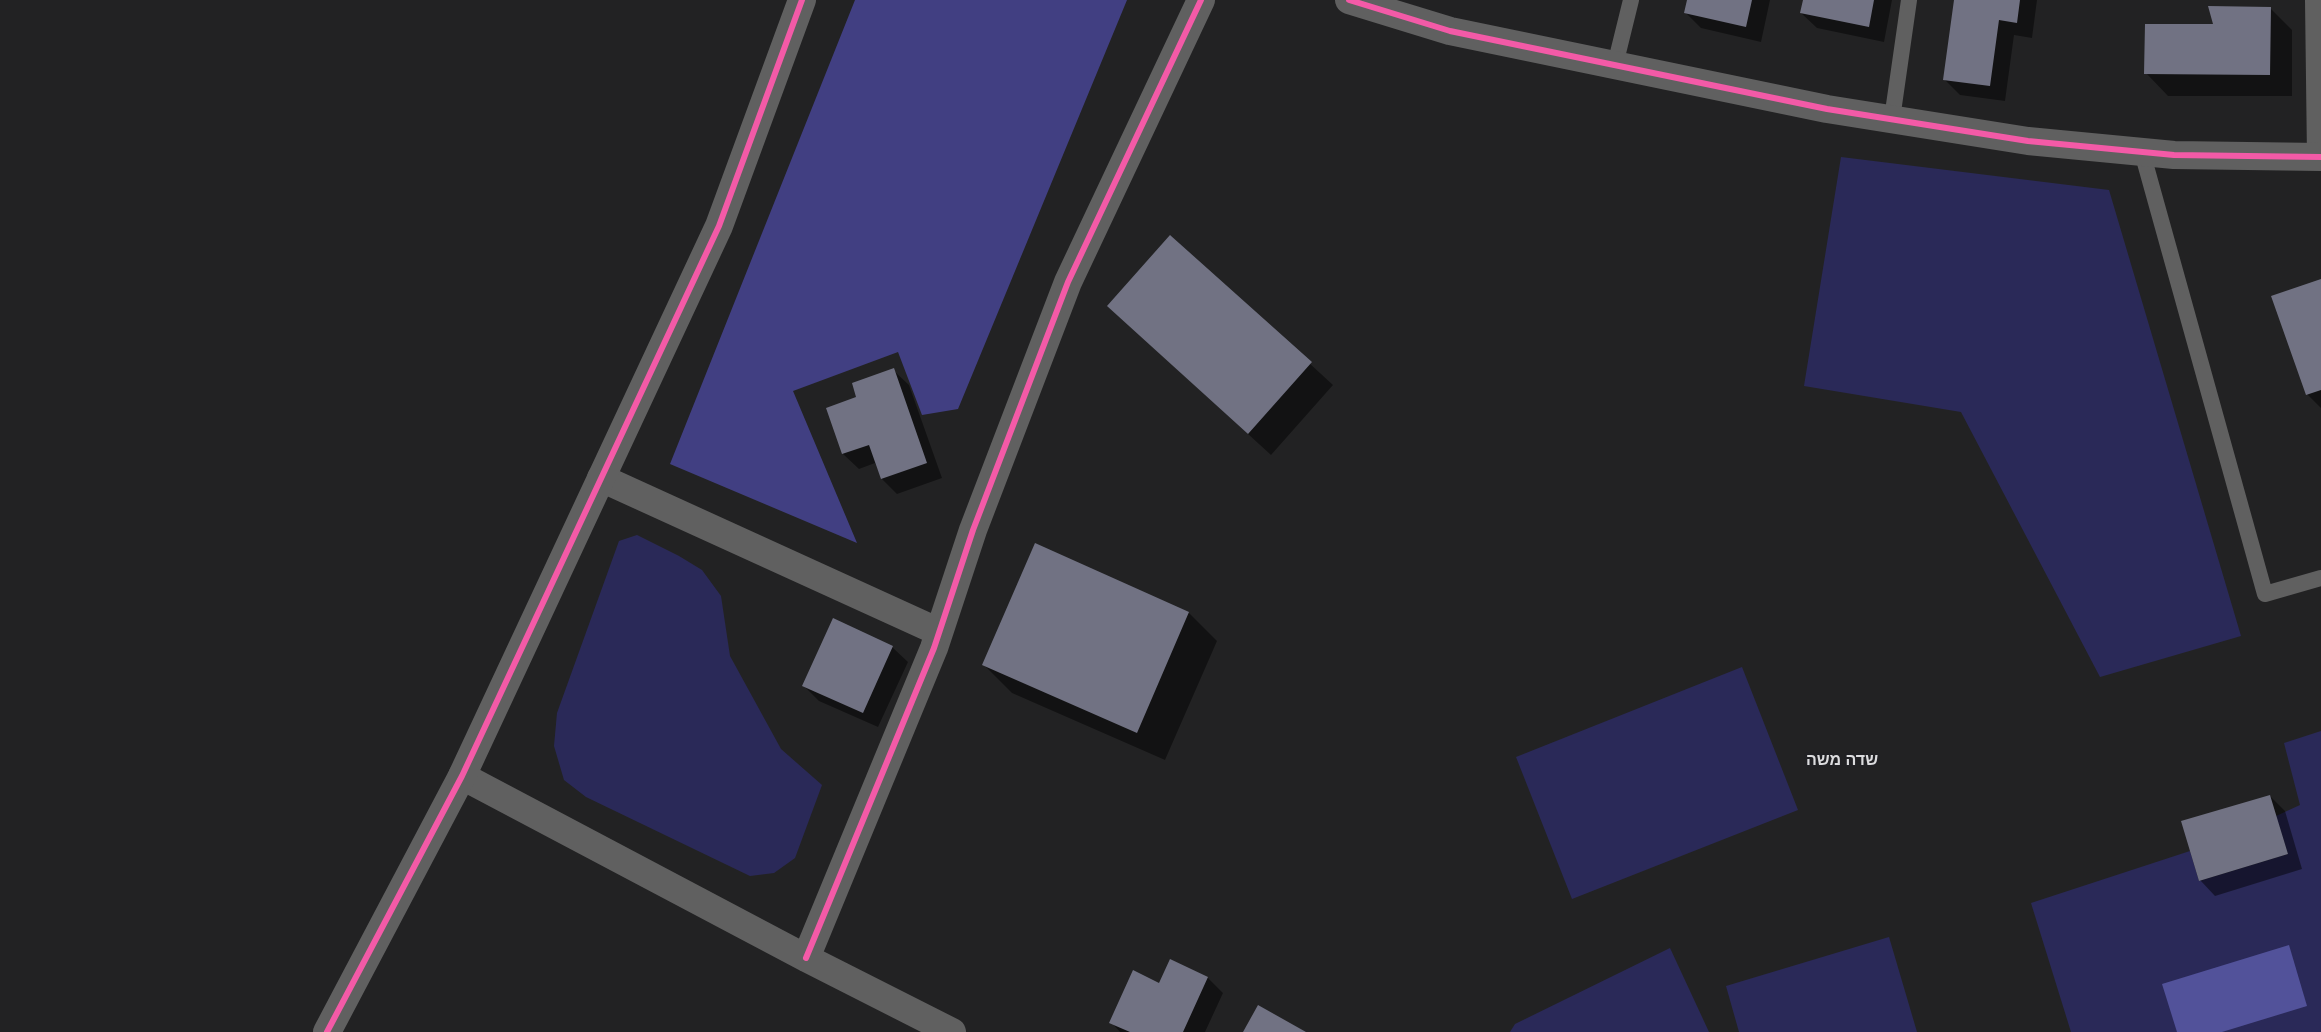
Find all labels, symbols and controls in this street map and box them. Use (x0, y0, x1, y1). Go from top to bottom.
district label: שדה משה (1806, 751, 1878, 771)

